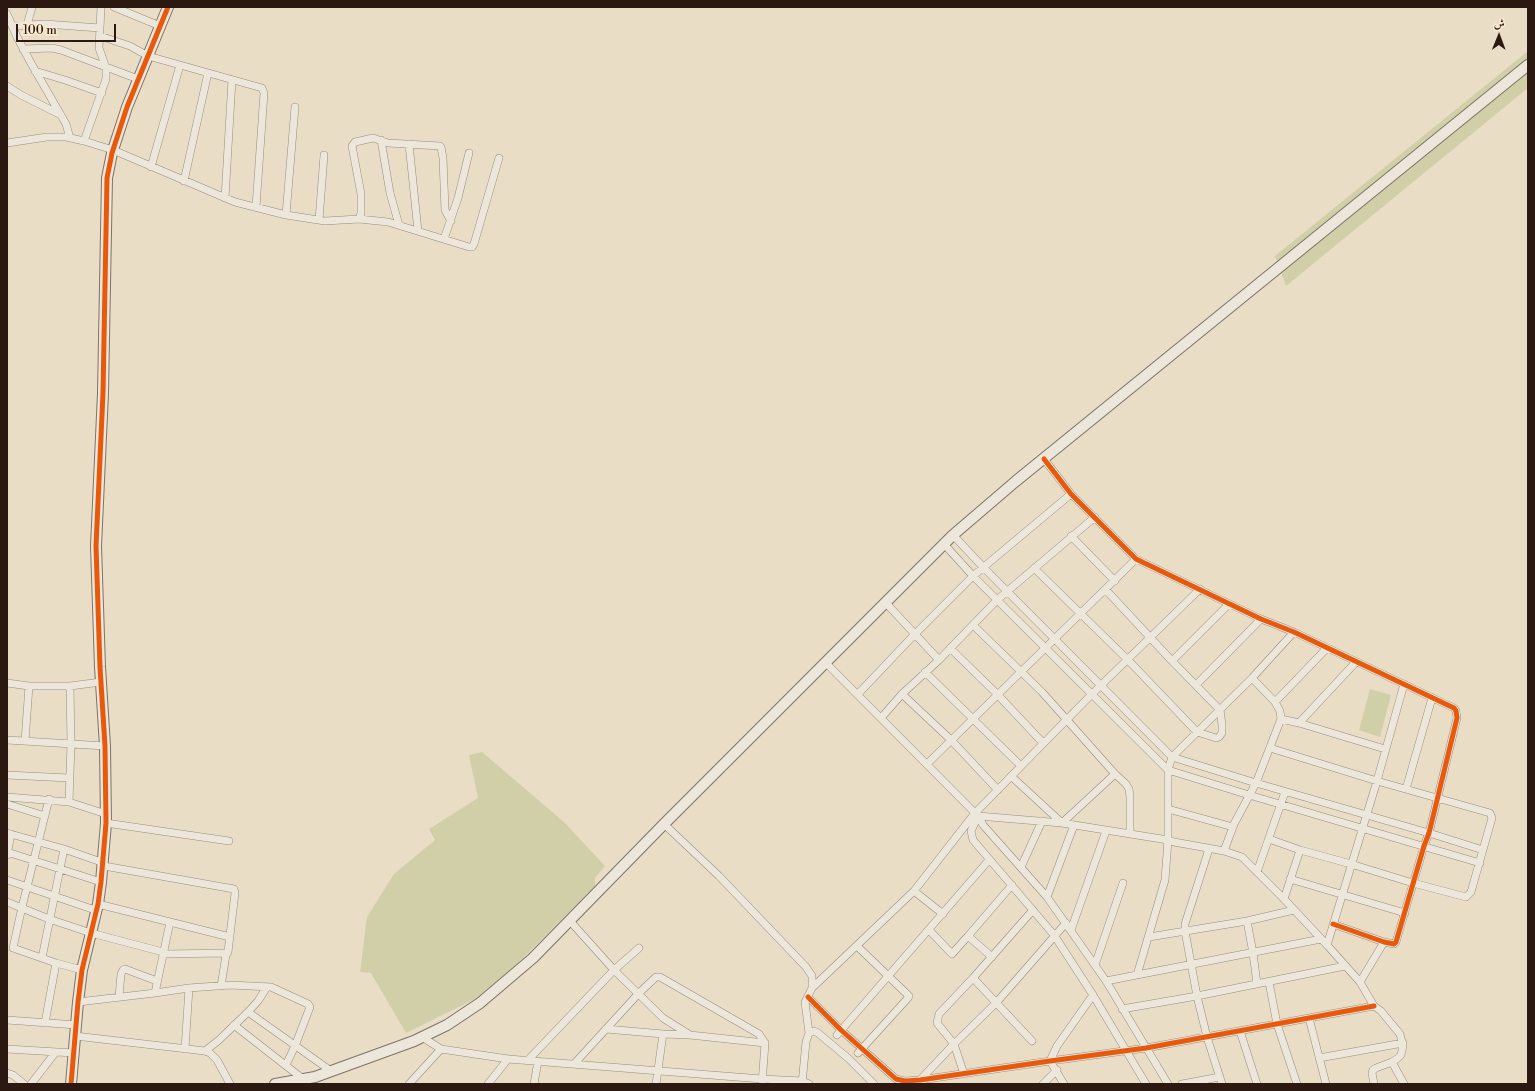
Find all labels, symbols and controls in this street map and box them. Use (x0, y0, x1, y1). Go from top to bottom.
scale bar (18, 16, 118, 42)
north arrow (1479, 16, 1519, 56)
text: ش (1494, 17, 1505, 31)
text: 100 m (23, 23, 57, 38)

